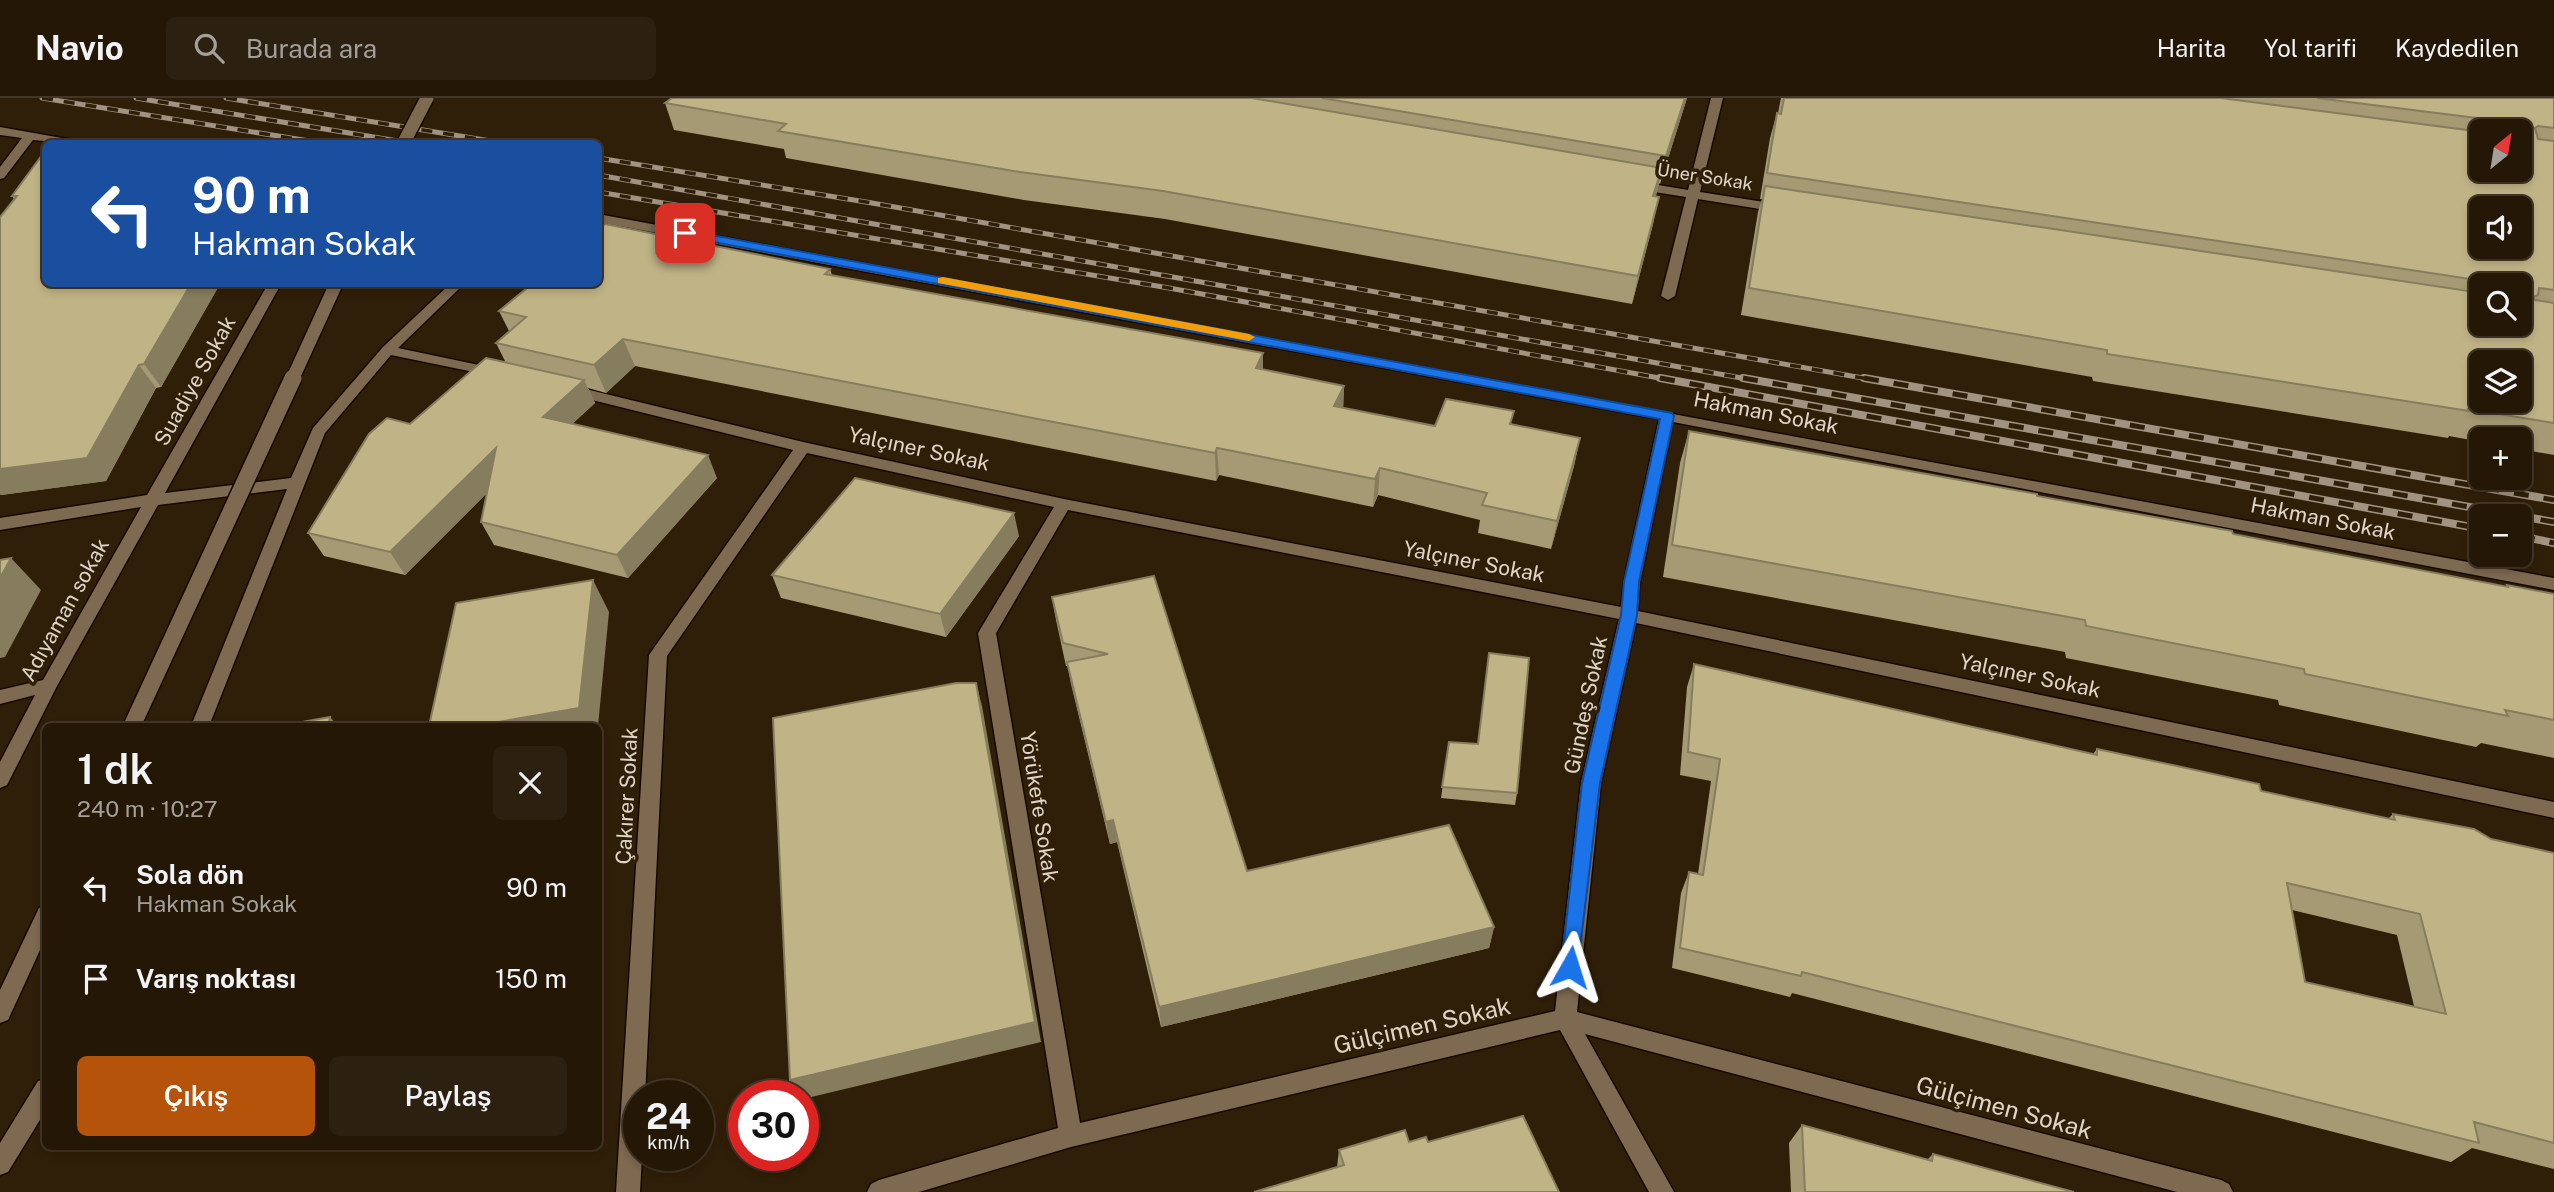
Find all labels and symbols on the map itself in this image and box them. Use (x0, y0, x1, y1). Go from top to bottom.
north arrow (2469, 119, 2532, 182)
street label: Üner Sokak (1656, 158, 1755, 194)
pin (655, 203, 715, 263)
street label: Suadiye Sokak (149, 311, 241, 450)
street label: Hakman Sokak (1691, 386, 1841, 439)
street label: Yalçıner Sokak (846, 421, 992, 476)
street label: Hakman Sokak (2248, 492, 2398, 545)
street label: Adıyaman sokak (15, 534, 114, 686)
street label: Yalçıner Sokak (1401, 536, 1547, 588)
street label: Gündeş Sokak (1559, 633, 1612, 776)
street label: Yalçıner Sokak (1957, 648, 2103, 703)
street label: Çakırer Sokak (610, 727, 643, 865)
street label: Yörükefe Sokak (1015, 730, 1064, 884)
position arrow (1533, 930, 1607, 1004)
street label: Gülçimen Sokak (1330, 991, 1513, 1059)
street label: Gülçimen Sokak (1913, 1070, 2095, 1144)
speed limit sign: 30 (728, 1080, 819, 1171)

